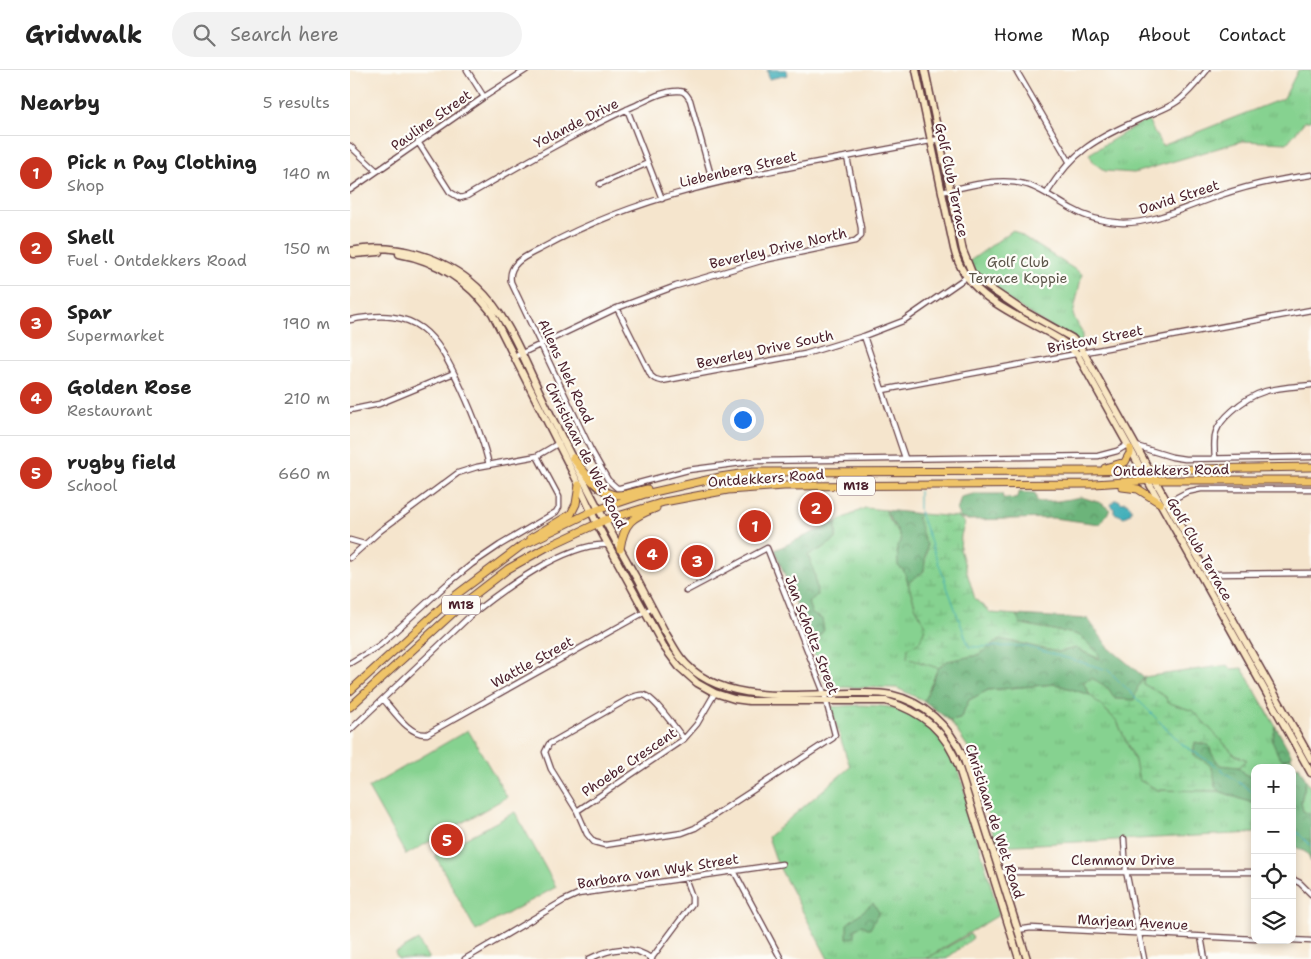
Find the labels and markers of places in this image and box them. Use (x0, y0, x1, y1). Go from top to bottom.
pin: 2 (800, 489, 832, 527)
pin: 1 (739, 507, 771, 545)
pin: 4 (636, 535, 668, 573)
pin: 3 (681, 542, 713, 580)
pin: 5 (431, 821, 463, 859)

